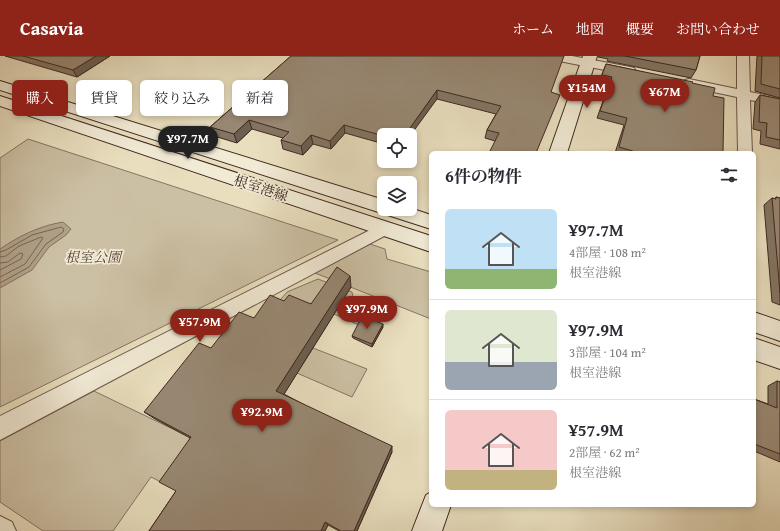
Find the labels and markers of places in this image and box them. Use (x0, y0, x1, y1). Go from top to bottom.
pin: ¥154M (559, 75, 615, 109)
pin: ¥67M (641, 79, 689, 113)
pin: ¥97.7M (155, 126, 221, 160)
pin: ¥97.9M (334, 296, 400, 330)
pin: ¥57.9M (167, 309, 233, 343)
pin: ¥92.9M (229, 399, 295, 433)

